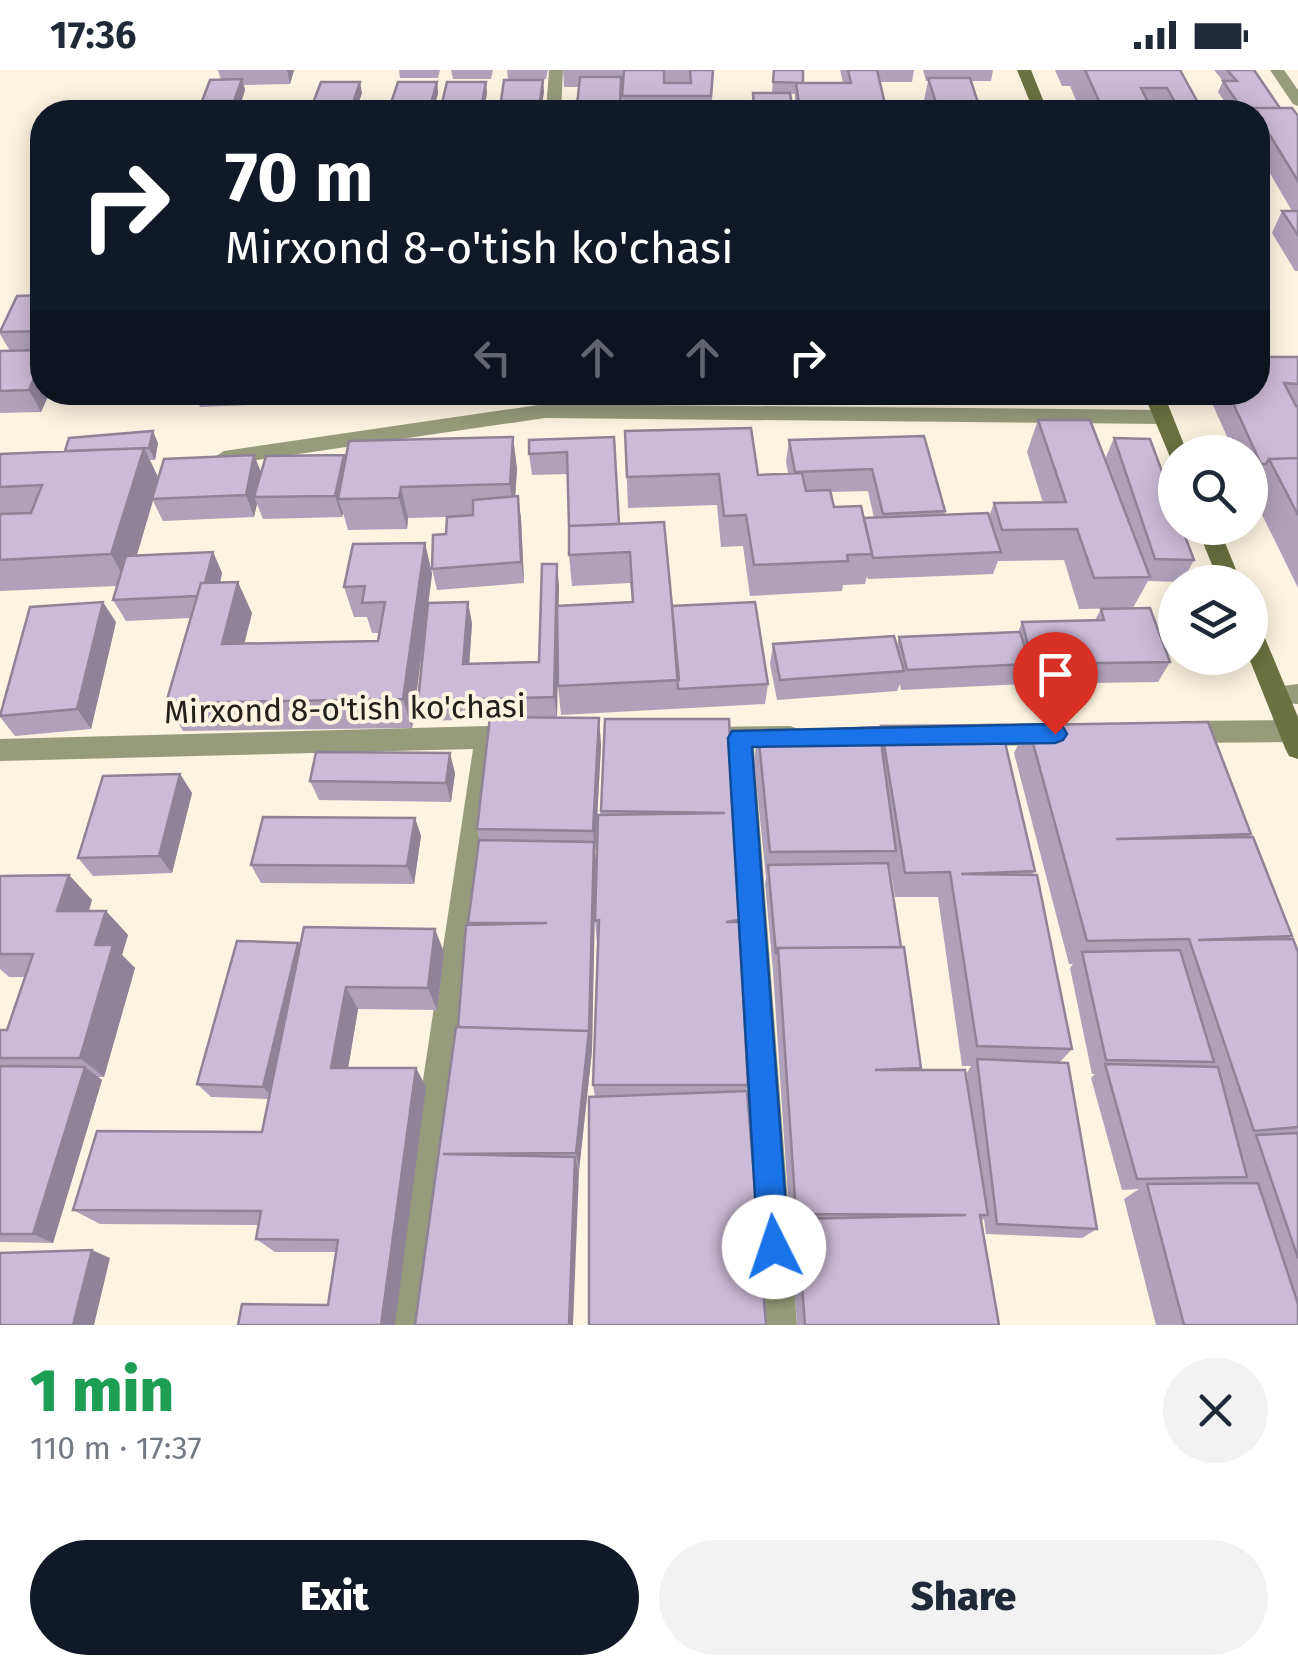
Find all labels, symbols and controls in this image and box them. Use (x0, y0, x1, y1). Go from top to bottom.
text: 17:36 (50, 12, 136, 58)
text: 70 m (225, 136, 374, 220)
icon: right (60, 140, 190, 270)
text: Mirxond 8-o'tish ko'chasi (225, 221, 734, 275)
icon: left (465, 330, 520, 385)
icon: ahead (570, 330, 625, 385)
icon: ahead (675, 330, 730, 385)
icon: right (780, 330, 835, 385)
map controls (1158, 435, 1268, 675)
button: search (1158, 435, 1268, 545)
button: layers (1158, 565, 1268, 675)
pin (1013, 632, 1098, 735)
icon: arrive (1028, 647, 1083, 702)
street label: Mirxond 8-o'tish ko'chasi (164, 687, 526, 731)
position arrow (722, 1195, 826, 1299)
text: 1 min (30, 1355, 174, 1427)
button: close (1163, 1358, 1268, 1463)
text: 110 m · 17:37 (30, 1429, 202, 1467)
button: Exit (30, 1540, 639, 1655)
button: Share (659, 1540, 1268, 1655)

